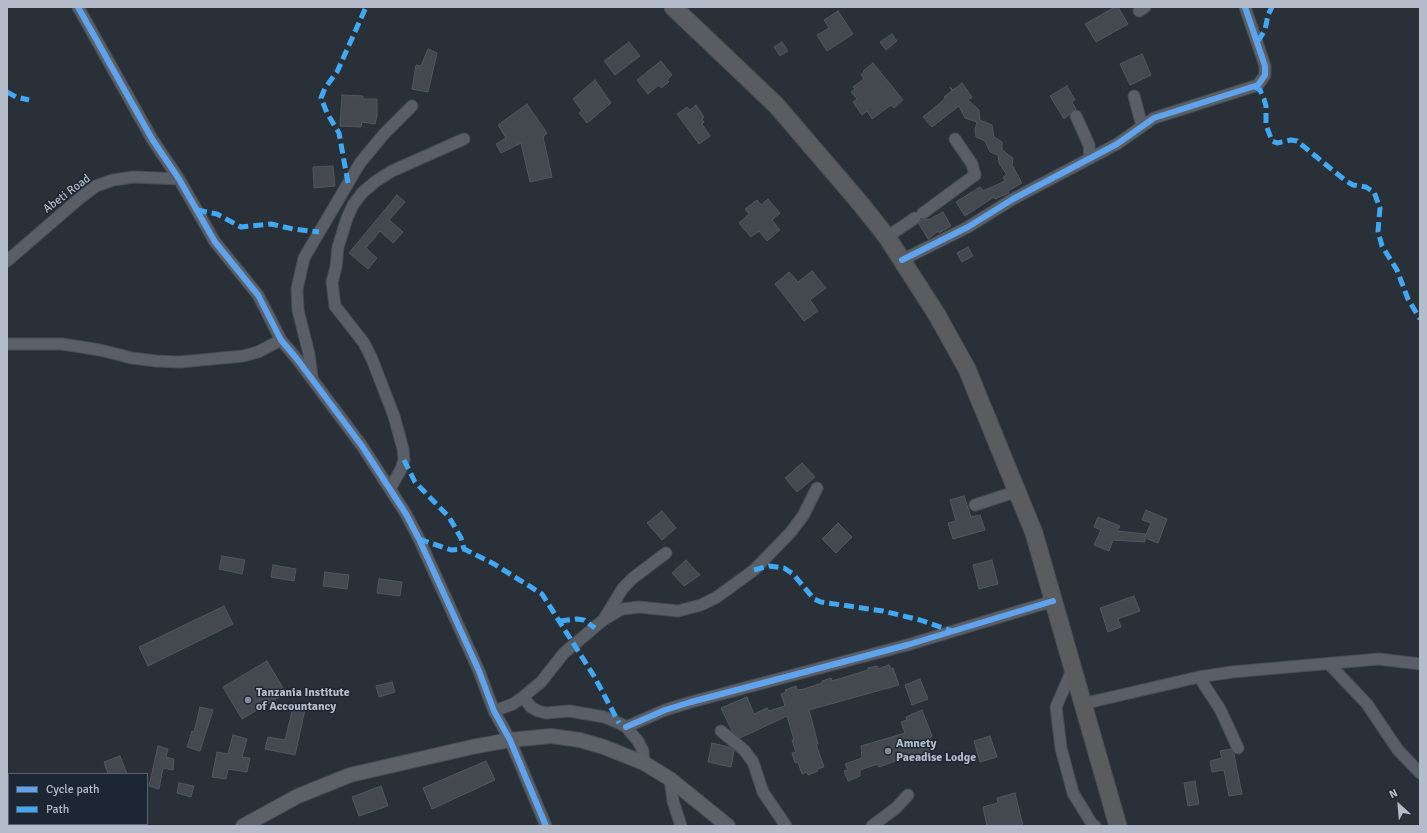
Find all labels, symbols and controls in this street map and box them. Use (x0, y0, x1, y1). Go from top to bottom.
street label: Abeti Road (40, 172, 94, 216)
place label: Tanzania Institute of Accountancy (256, 686, 350, 714)
marker: Tanzania Institute of Accountancy (243, 695, 253, 705)
place label: Amnety Paeadise Lodge (896, 737, 976, 765)
marker: Amnety Paeadise Lodge (883, 746, 893, 756)
legend (8, 773, 148, 825)
text: Cycle path (46, 782, 99, 797)
north arrow (1379, 785, 1419, 825)
text: N (1387, 786, 1400, 801)
text: Path (46, 802, 69, 817)

